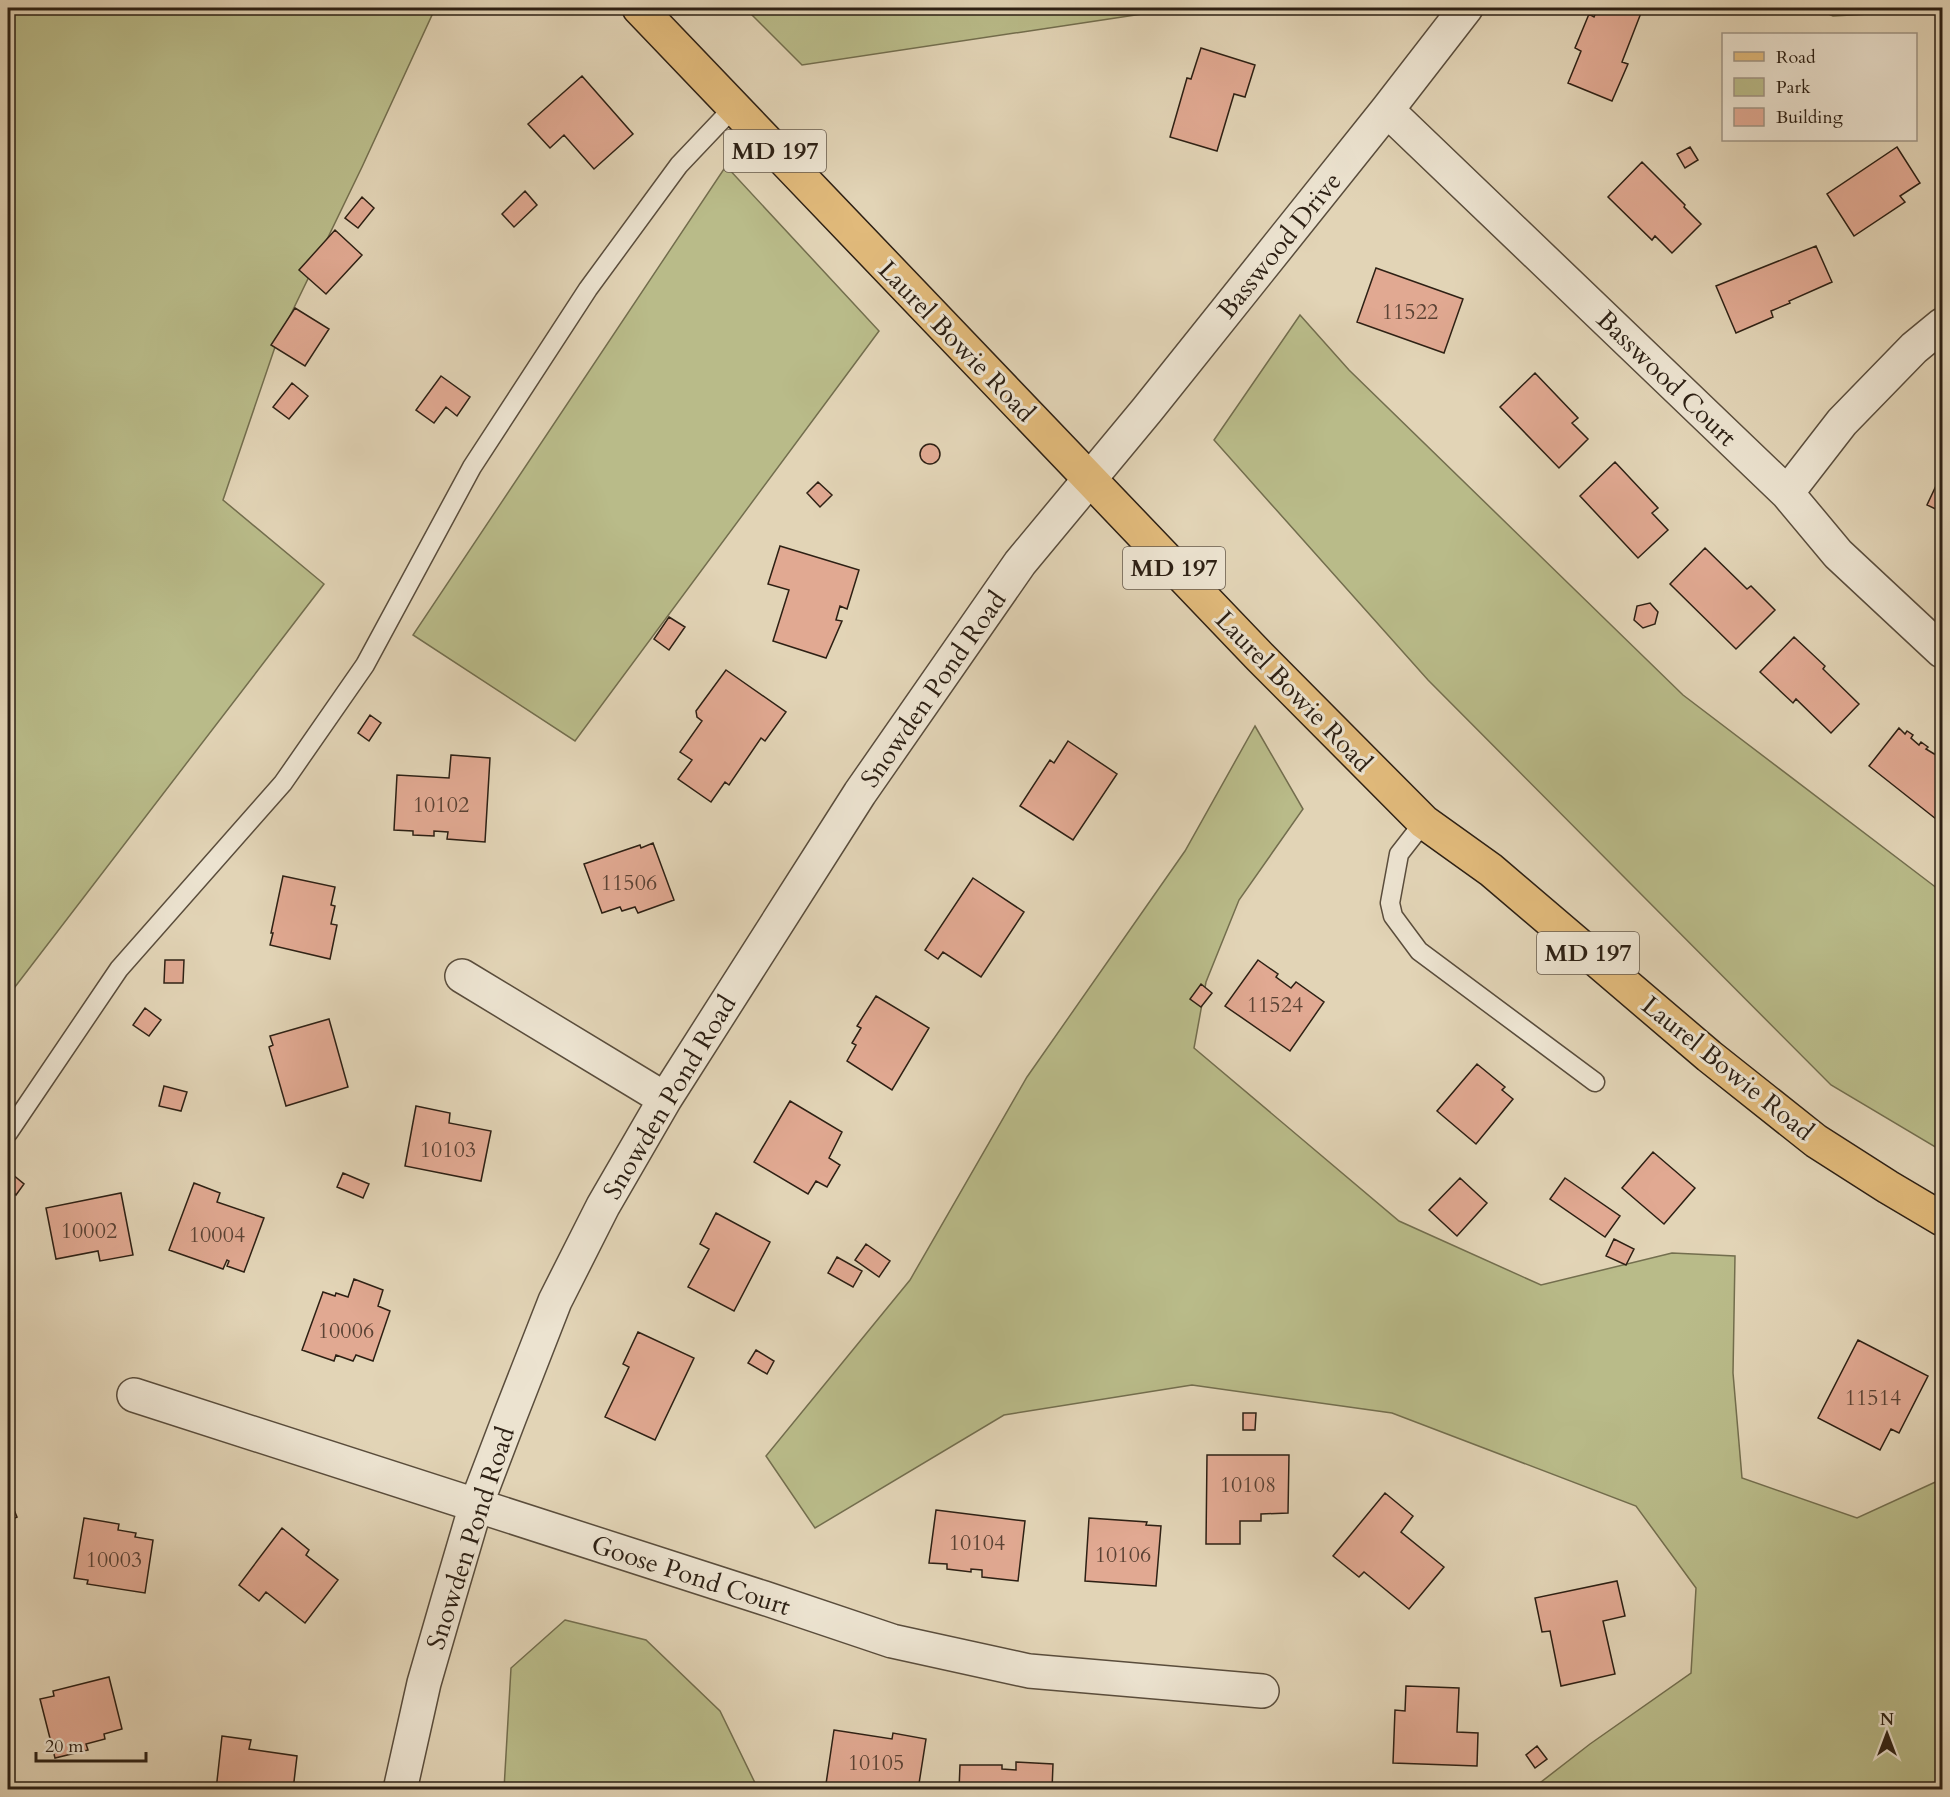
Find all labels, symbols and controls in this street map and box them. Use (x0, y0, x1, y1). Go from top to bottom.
legend (1722, 33, 1917, 141)
text: Road (1776, 45, 1816, 70)
text: Park (1776, 75, 1811, 100)
text: Building (1776, 105, 1844, 130)
road number: MD 197 (724, 130, 826, 172)
street label: Basswood Drive (1209, 165, 1349, 326)
street label: Laurel Bowie Road (870, 253, 1043, 430)
house number: 11522 (1382, 297, 1438, 327)
street label: Basswood Court (1589, 303, 1744, 454)
road number: MD 197 (1123, 547, 1225, 589)
street label: Snowden Pond Road (852, 584, 1014, 794)
street label: Laurel Bowie Road (1207, 603, 1380, 780)
house number: 10102 (413, 790, 469, 820)
house number: 11506 (601, 868, 657, 898)
road number: MD 197 (1537, 932, 1639, 974)
street label: Laurel Bowie Road (1634, 988, 1821, 1149)
street label: Snowden Pond Road (595, 989, 744, 1206)
house number: 11524 (1247, 990, 1303, 1020)
house number: 10103 (420, 1135, 476, 1165)
house number: 10002 (61, 1216, 117, 1246)
house number: 10004 (189, 1220, 245, 1250)
house number: 10006 (318, 1316, 374, 1346)
house number: 11514 (1845, 1383, 1901, 1413)
street label: Snowden Pond Road (418, 1422, 523, 1654)
house number: 10108 (1220, 1470, 1276, 1500)
street label: Goose Pond Court (587, 1527, 795, 1624)
house number: 10104 (949, 1528, 1005, 1558)
house number: 10106 (1095, 1540, 1151, 1570)
house number: 10003 (86, 1545, 142, 1575)
north arrow (1857, 1704, 1917, 1764)
text: N (1880, 1709, 1894, 1731)
scale bar (36, 1725, 146, 1763)
text: 20 m (45, 1734, 84, 1759)
house number: 10105 (848, 1748, 904, 1778)

